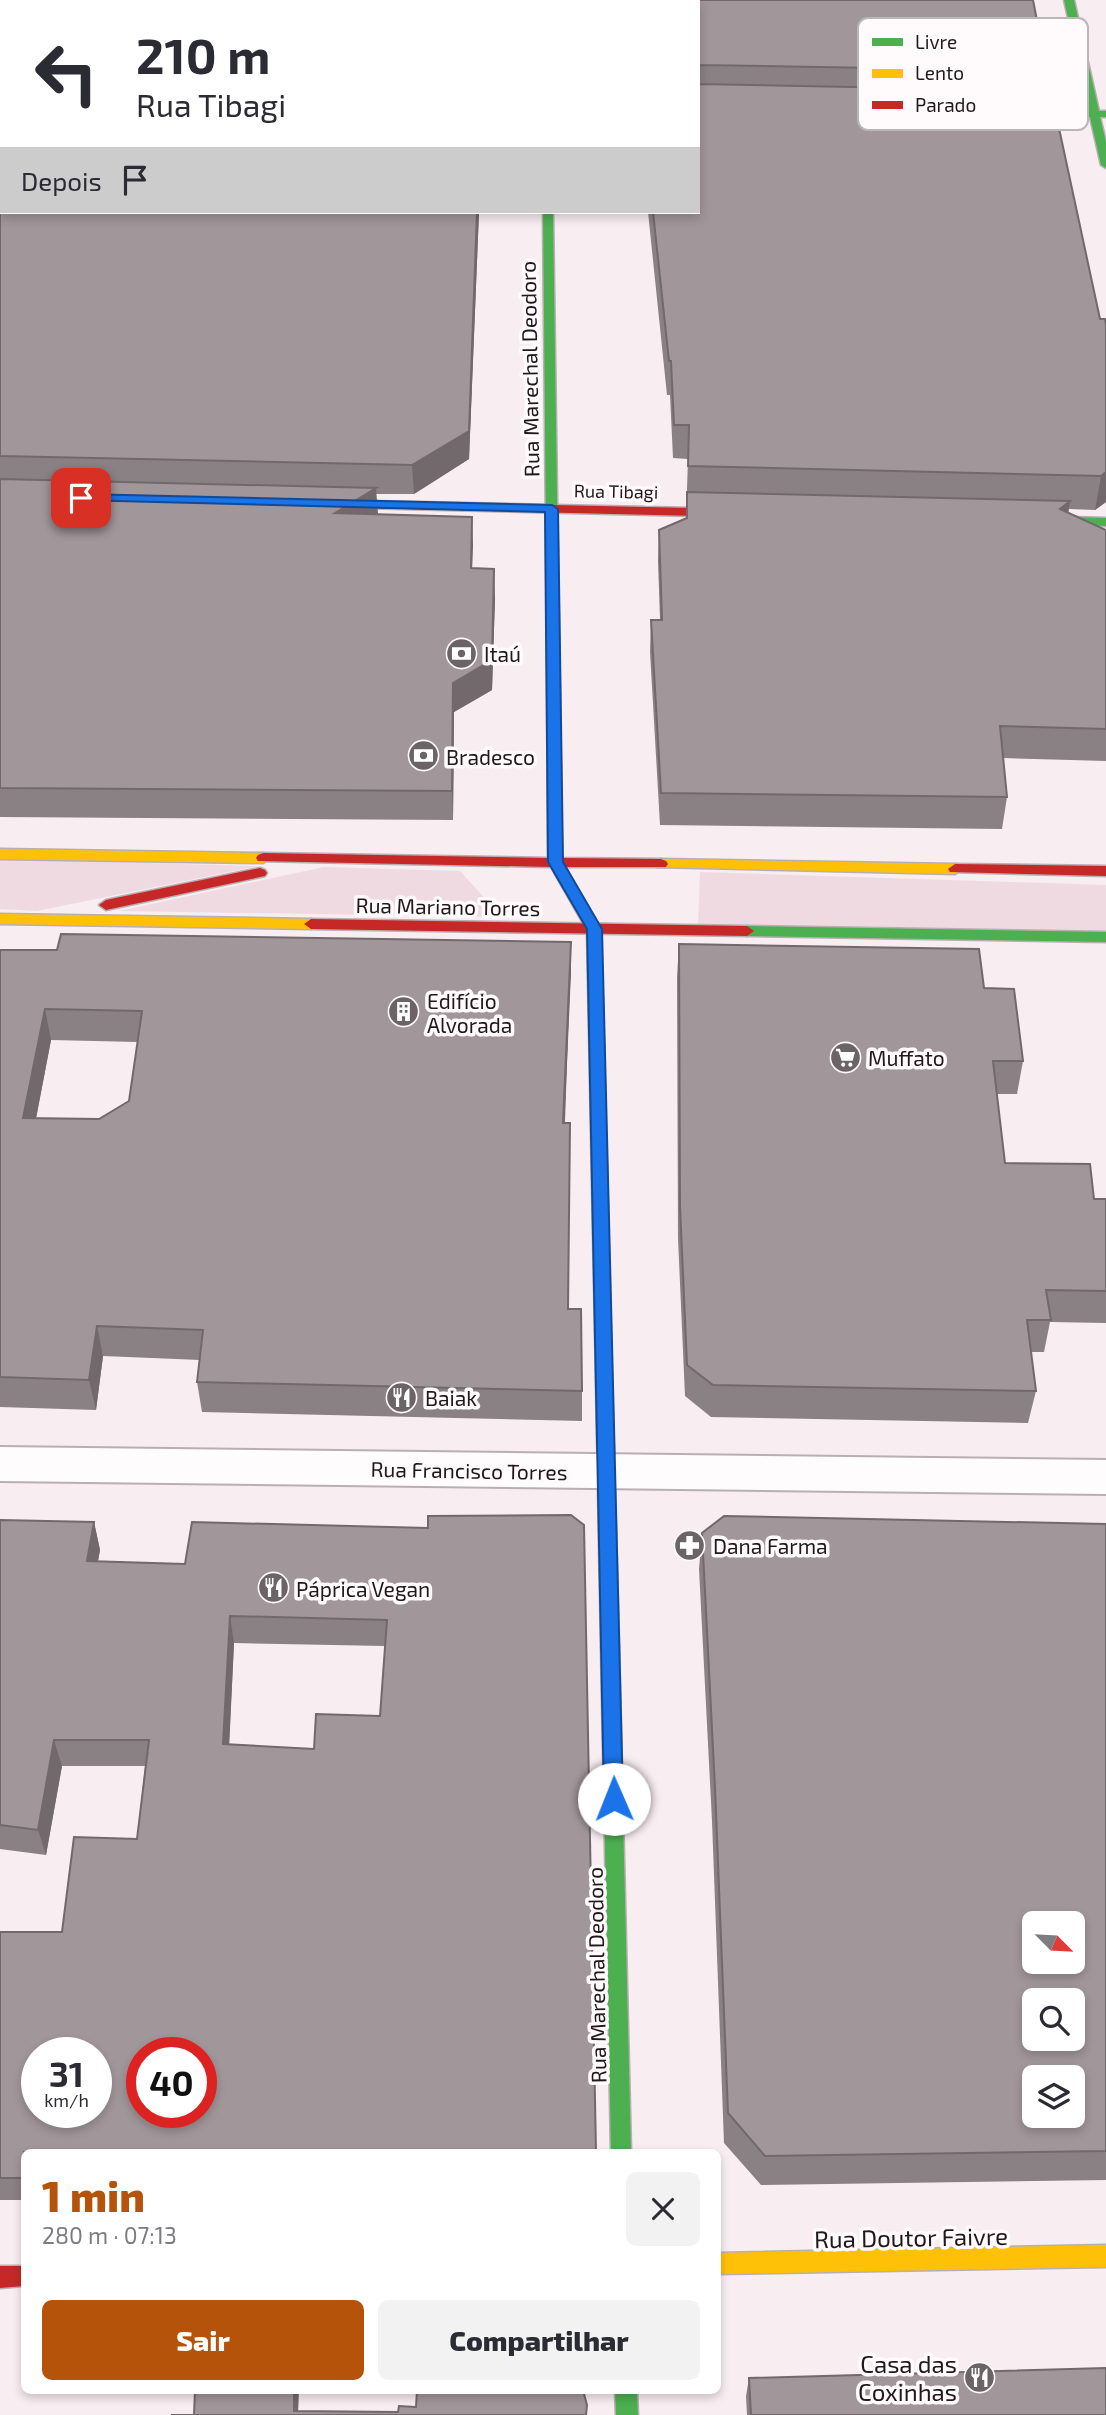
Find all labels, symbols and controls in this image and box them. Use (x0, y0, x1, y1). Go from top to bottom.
legend (858, 18, 1088, 130)
text: 210 m (136, 25, 270, 84)
icon: left (21, 28, 112, 119)
text: Livre (915, 30, 957, 53)
text: Lento (915, 61, 964, 84)
text: Rua Tibagi (136, 85, 286, 123)
text: Parado (915, 93, 976, 116)
icon: arrive (116, 161, 154, 199)
text: Depois (21, 165, 102, 196)
street label: Rua Marechal Deodoro (515, 261, 543, 477)
pin (51, 468, 111, 528)
icon: arrive (62, 479, 100, 517)
street label: Rua Tibagi (574, 479, 658, 503)
bank icon: Itaú (444, 636, 478, 670)
place label: Itaú (484, 641, 521, 666)
bank icon: Bradesco (406, 739, 440, 773)
place label: Bradesco (446, 744, 535, 769)
street label: Rua Mariano Torres (355, 892, 541, 920)
place label: Edifício Alvorada (427, 988, 512, 1037)
building icon: Edifício Alvorada (387, 995, 421, 1029)
supermarket icon: Muffato (828, 1040, 862, 1074)
place label: Muffato (868, 1045, 945, 1070)
restaurant icon: Baiak (385, 1380, 419, 1414)
place label: Baiak (425, 1385, 477, 1410)
street label: Rua Francisco Torres (370, 1456, 568, 1484)
pharmacy icon: Dana Farma (673, 1528, 707, 1562)
place label: Dana Farma (713, 1533, 828, 1558)
restaurant icon: Páprica Vegan (256, 1571, 290, 1605)
place label: Páprica Vegan (296, 1576, 430, 1601)
position arrow (577, 1762, 651, 1836)
street label: Rua Marechal Deodoro (582, 1867, 610, 2083)
north arrow (1022, 1911, 1085, 1974)
map controls (1022, 1911, 1085, 2128)
button: search (1022, 1988, 1085, 2051)
speed limit sign: 40 (126, 2037, 217, 2128)
text: 31 (49, 2052, 84, 2094)
button: layers (1022, 2065, 1085, 2128)
text: km/h (44, 2089, 89, 2111)
text: 1 min (42, 2170, 145, 2220)
button: close (626, 2172, 700, 2246)
text: 280 m · 07:13 (42, 2221, 177, 2249)
street label: Rua Doutor Faivre (814, 2221, 1008, 2253)
button: Sair (42, 2300, 364, 2380)
button: Compartilhar (378, 2300, 700, 2380)
place label: Casa das Coxinhas (858, 2349, 957, 2406)
restaurant icon: Casa das Coxinhas (963, 2360, 997, 2394)

